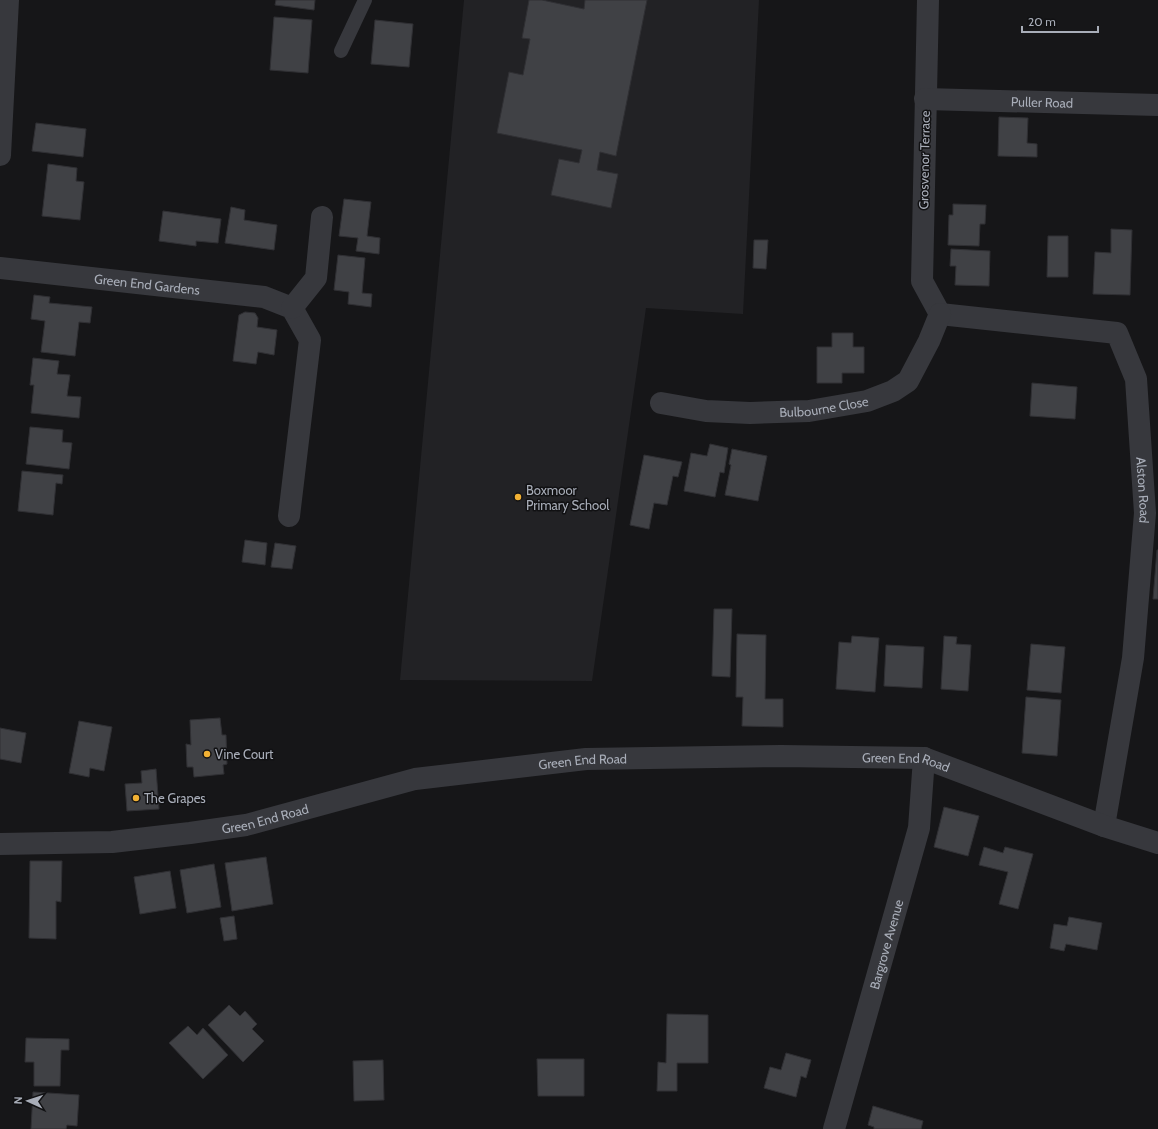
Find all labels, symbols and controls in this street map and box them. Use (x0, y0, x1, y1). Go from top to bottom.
scale bar (1022, 8, 1098, 34)
text: 20 m (1028, 14, 1056, 29)
street label: Puller Road (1011, 93, 1073, 111)
street label: Grosvenor Terrace (915, 110, 933, 210)
street label: Green End Gardens (93, 270, 201, 298)
street label: Bulbourne Close (779, 393, 870, 420)
street label: Alston Road (1133, 456, 1153, 524)
place label: Boxmoor Primary School (526, 482, 609, 513)
marker: Boxmoor Primary School (513, 492, 523, 502)
place label: Vine Court (215, 746, 274, 762)
marker: Vine Court (202, 749, 212, 759)
street label: Green End Road (862, 749, 952, 775)
street label: Green End Road (538, 750, 627, 773)
place label: The Grapes (144, 790, 206, 806)
marker: The Grapes (131, 793, 141, 803)
street label: Green End Road (221, 800, 310, 836)
street label: Bargrove Avenue (866, 897, 907, 991)
north arrow (8, 1081, 48, 1121)
text: N (11, 1096, 25, 1105)

